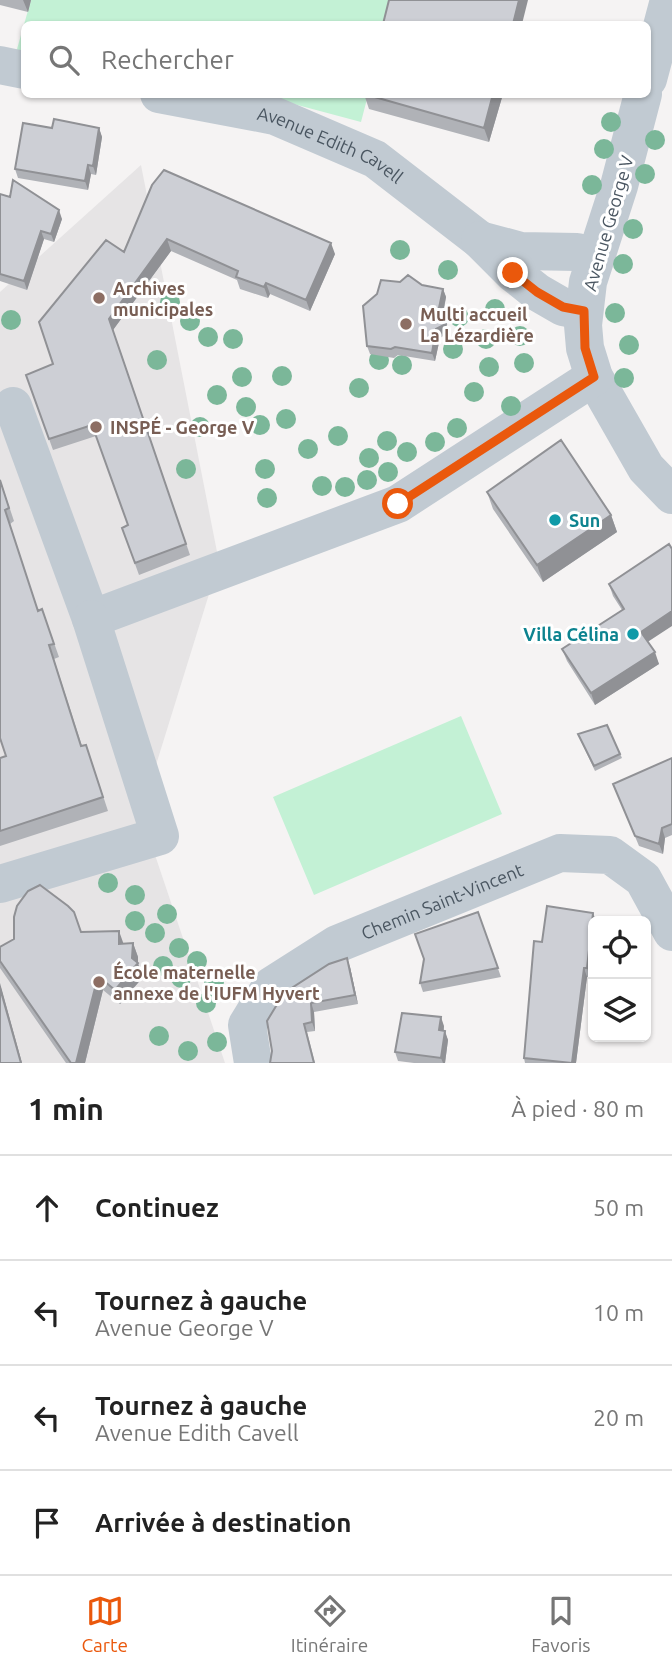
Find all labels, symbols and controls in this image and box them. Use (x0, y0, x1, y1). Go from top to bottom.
search box (21, 21, 651, 98)
icon: search (45, 41, 83, 79)
text: Rechercher (101, 45, 234, 74)
street label: Avenue Edith Cavell (256, 103, 407, 187)
street label: Avenue George V (579, 153, 637, 293)
route end (497, 257, 528, 288)
place label: Archives municipales (113, 278, 213, 319)
marker: Archives municipales (91, 290, 107, 306)
place label: Multi accueil La Lézardière (420, 304, 534, 345)
marker: Multi accueil La Lézardière (398, 316, 414, 332)
place label: INSPÉ - George V (110, 416, 255, 437)
marker: INSPÉ - George V (88, 419, 104, 435)
route start (382, 488, 413, 519)
place label: Sun (569, 510, 600, 530)
marker: Sun (547, 512, 563, 528)
place label: Villa Célina (523, 624, 619, 644)
marker: Villa Célina (625, 626, 641, 642)
street label: Chemin Saint-Vincent (358, 859, 526, 943)
map controls (588, 916, 651, 1042)
button: locate (588, 916, 651, 979)
place label: École maternelle annexe de l'IUFM Hyvert (113, 961, 320, 1003)
marker: École maternelle annexe de l'IUFM Hyvert (91, 974, 107, 990)
button: layers (588, 979, 651, 1042)
text: 1 min (28, 1092, 104, 1126)
text: À pied · 80 m (511, 1096, 644, 1121)
icon: ahead (28, 1189, 66, 1227)
text: Continuez (95, 1193, 219, 1222)
text: 50 m (593, 1195, 644, 1220)
text: Tournez à gauche (95, 1286, 307, 1315)
icon: left (28, 1294, 66, 1332)
text: 10 m (593, 1300, 644, 1325)
text: Avenue George V (95, 1315, 274, 1340)
text: Tournez à gauche (95, 1391, 307, 1420)
icon: left (28, 1399, 66, 1437)
text: 20 m (593, 1405, 644, 1430)
text: Avenue Edith Cavell (95, 1420, 299, 1445)
icon: arrive (28, 1504, 66, 1542)
text: Arrivée à destination (95, 1508, 351, 1537)
tab: Carte (81, 1592, 128, 1656)
tab: Itinéraire (291, 1592, 368, 1656)
tab: Favoris (531, 1592, 591, 1656)

